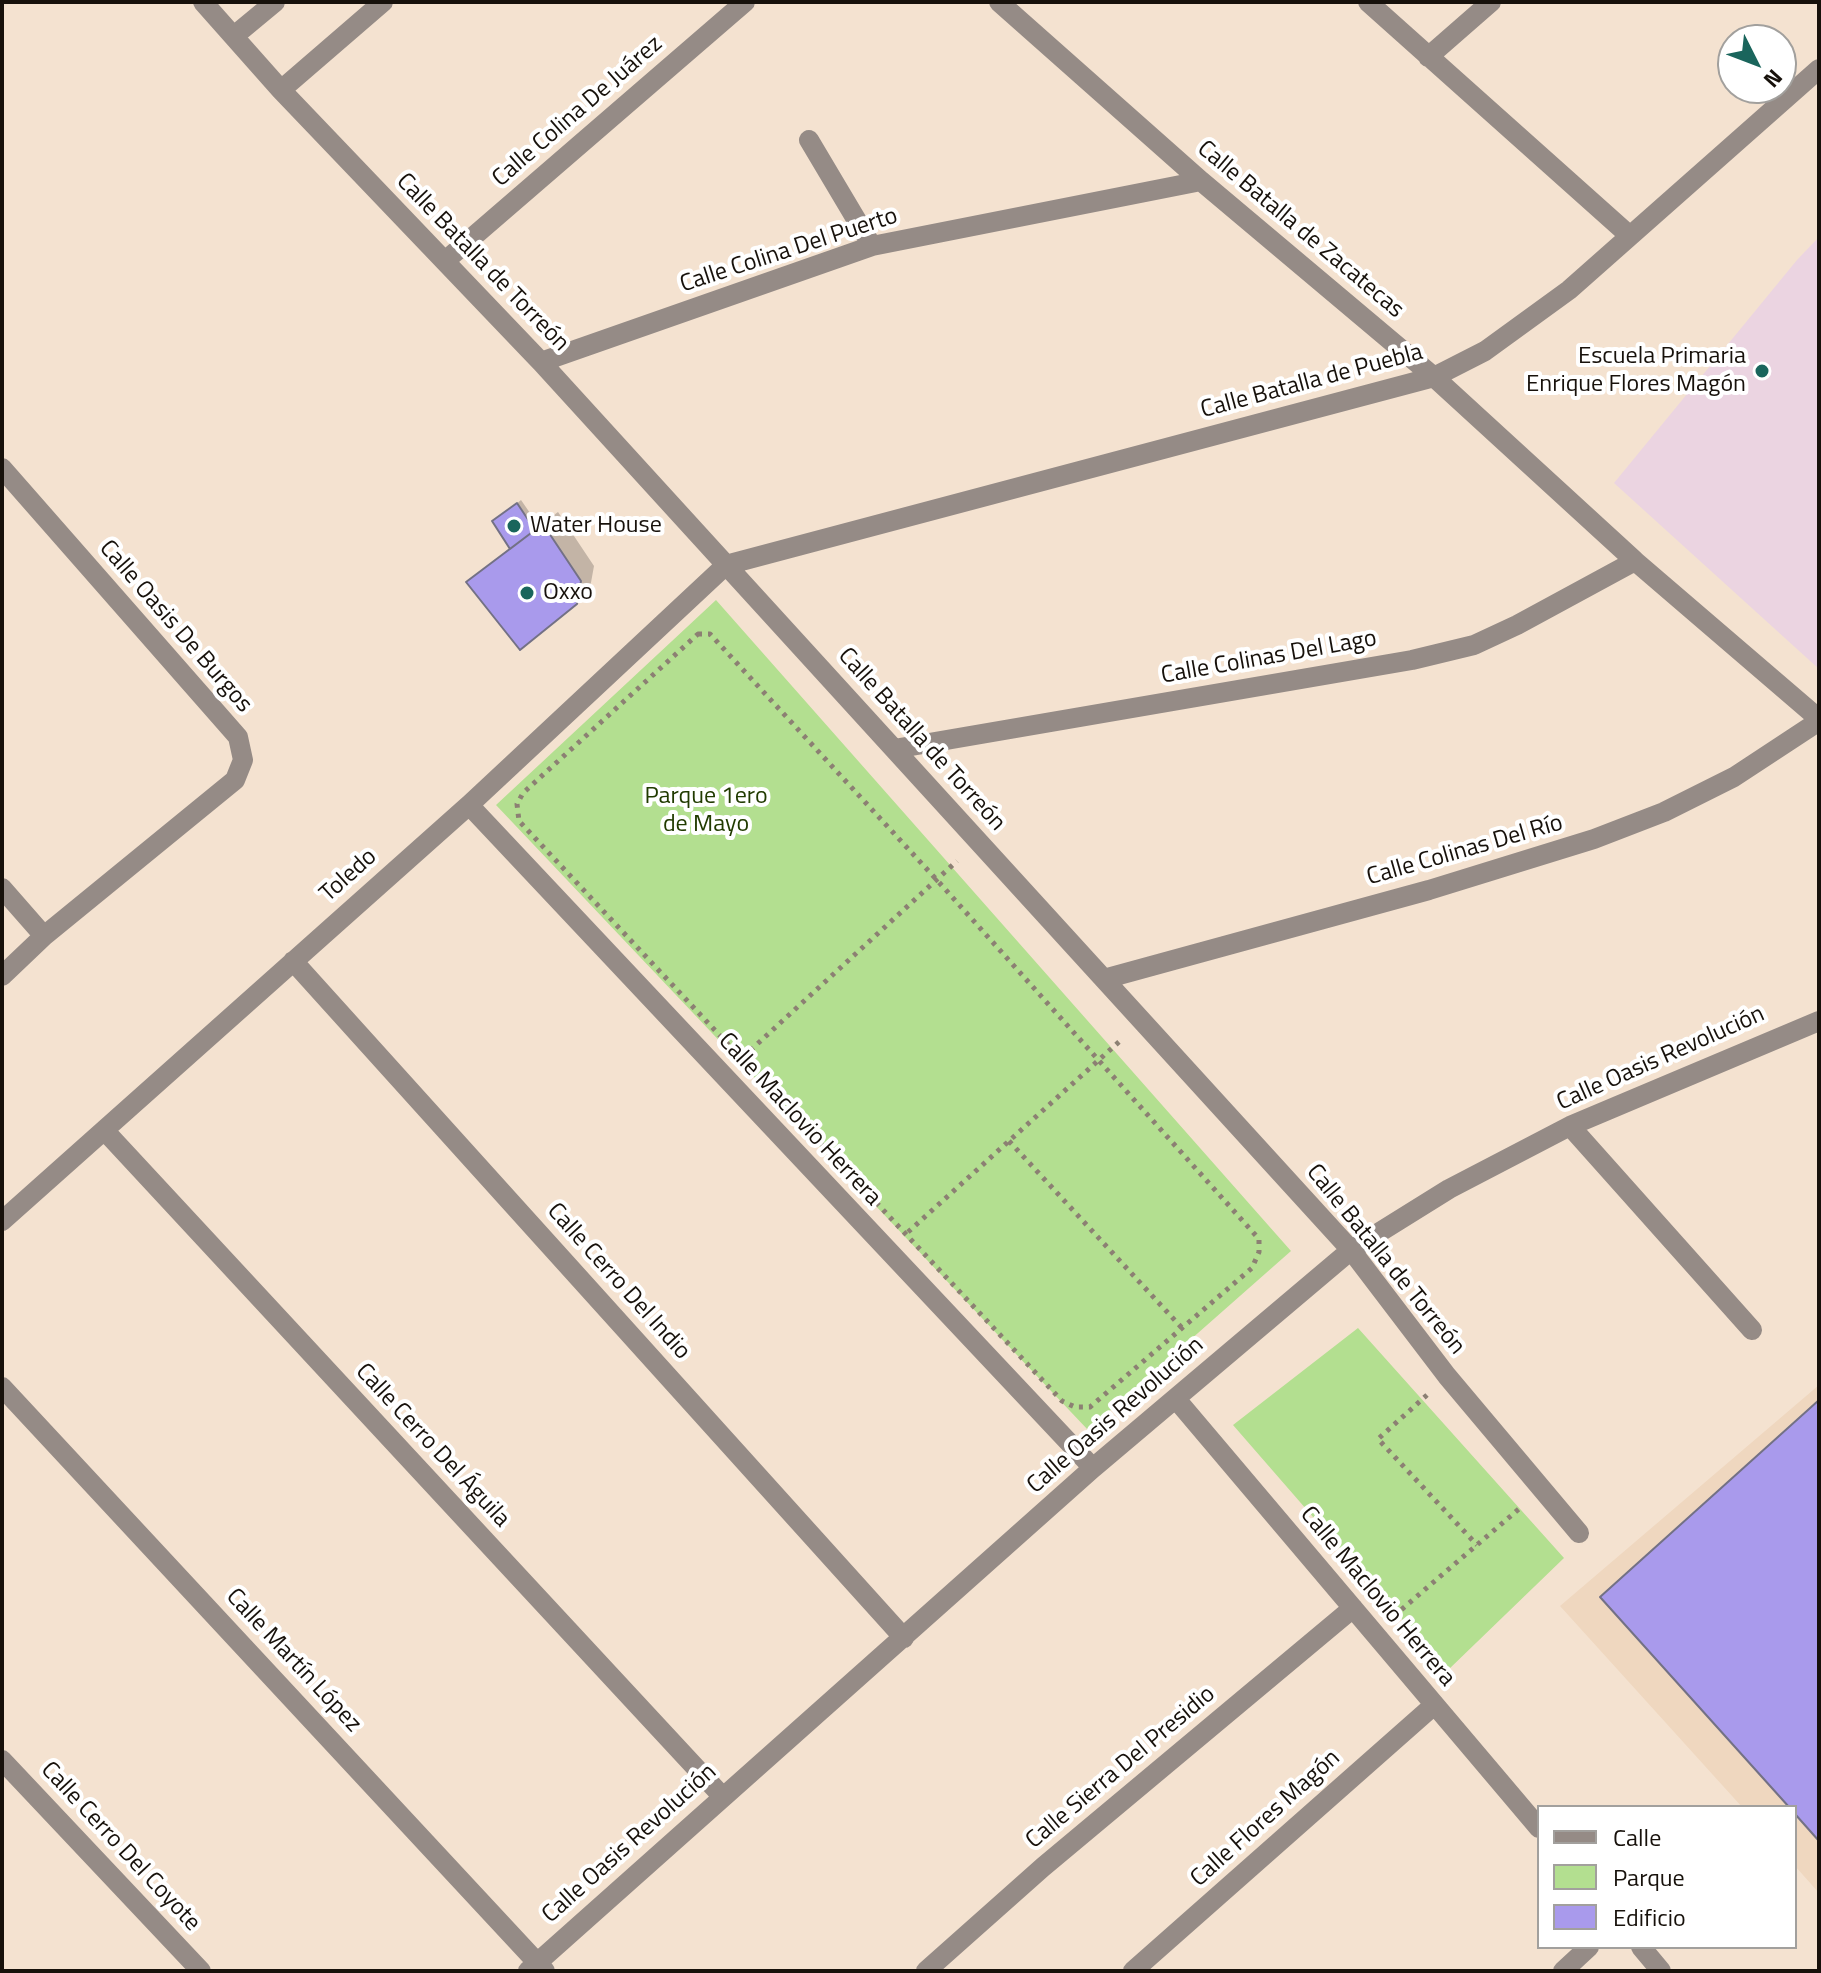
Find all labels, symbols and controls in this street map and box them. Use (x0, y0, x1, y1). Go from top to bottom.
north arrow (1717, 24, 1797, 104)
street label: Calle Colina De Juárez (487, 30, 669, 194)
text: N (1756, 62, 1791, 96)
street label: Calle Batalla de Zacatecas (1191, 135, 1409, 325)
street label: Calle Batalla de Torreón (390, 168, 574, 358)
street label: Calle Colina Del Puerto (677, 202, 901, 300)
street label: Calle Batalla de Puebla (1198, 339, 1426, 425)
place label: Escuela Primaria Enrique Flores Magón (1526, 343, 1746, 399)
marker: Escuela Primaria Enrique Flores Magón (1753, 362, 1771, 380)
place label: Water House (530, 512, 662, 540)
marker: Water House (505, 517, 523, 535)
street label: Calle Oasis De Burgos (92, 535, 258, 719)
place label: Oxxo (543, 579, 593, 607)
marker: Oxxo (518, 584, 536, 602)
street label: Calle Colinas Del Lago (1159, 625, 1379, 691)
street label: Calle Batalla de Torreón (831, 642, 1011, 838)
park label: Parque 1ero de Mayo (644, 783, 768, 839)
street label: Calle Colinas Del Río (1364, 809, 1566, 893)
street label: Toledo (315, 843, 383, 909)
street label: Calle Oasis Revolución (1553, 1000, 1769, 1118)
street label: Calle Maclovio Herrera (711, 1028, 887, 1212)
street label: Calle Batalla de Torreón (1299, 1159, 1471, 1361)
street label: Calle Cerro Del Indio (540, 1198, 696, 1366)
street label: Calle Oasis Revolución (1022, 1332, 1210, 1500)
street label: Calle Cerro Del Águila (349, 1358, 515, 1534)
street label: Calle Maclovio Herrera (1293, 1501, 1461, 1693)
street label: Calle Martín López (219, 1583, 367, 1739)
street label: Calle Sierra Del Presidio (1021, 1681, 1221, 1855)
street label: Calle Flores Magón (1185, 1744, 1347, 1894)
street label: Calle Cerro Del Coyote (34, 1756, 206, 1938)
street label: Calle Oasis Revolución (537, 1758, 723, 1930)
legend (1537, 1805, 1797, 1949)
text: Calle (1613, 1819, 1661, 1855)
text: Parque (1613, 1859, 1685, 1895)
text: Edificio (1613, 1899, 1686, 1935)

